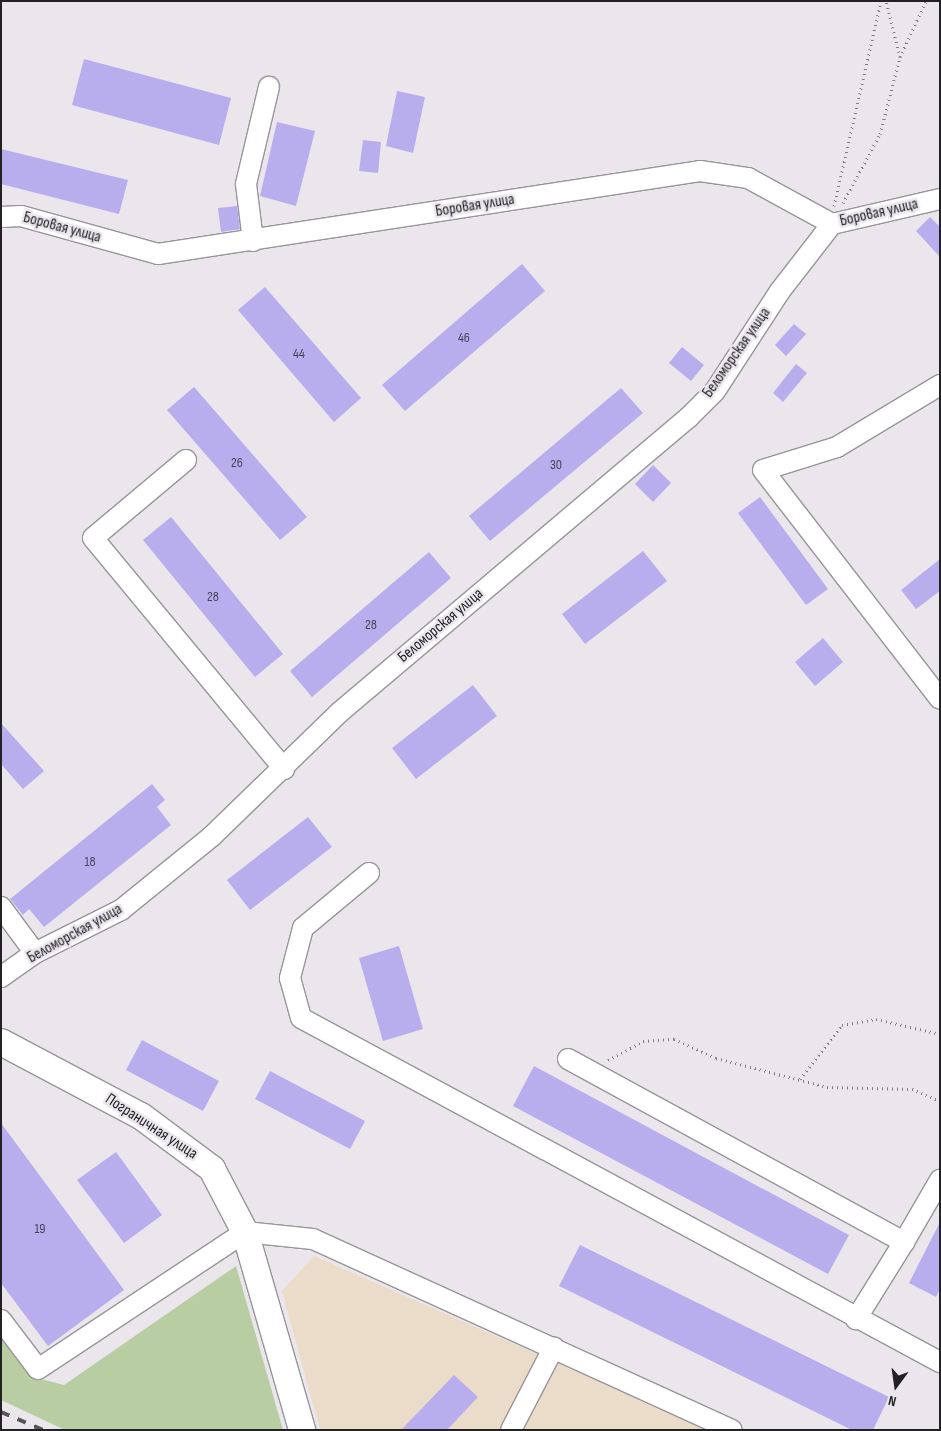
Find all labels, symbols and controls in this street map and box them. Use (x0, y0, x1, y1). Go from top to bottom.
street label: Боровая улица (434, 190, 516, 222)
street label: Боровая улица (838, 195, 920, 231)
street label: Боровая улица (21, 208, 103, 248)
street label: Беломорская улица (699, 304, 775, 402)
house number: 46 (458, 330, 470, 346)
house number: 44 (293, 346, 305, 362)
house number: 26 (231, 455, 243, 471)
house number: 30 (550, 457, 562, 473)
street label: Беломорская улица (394, 585, 488, 667)
house number: 28 (207, 589, 219, 605)
house number: 28 (365, 617, 377, 633)
house number: 18 (84, 854, 96, 870)
street label: Беломорская улица (24, 900, 126, 968)
street label: Пограничная улица (101, 1090, 201, 1164)
house number: 19 (34, 1221, 46, 1237)
north arrow (871, 1361, 921, 1411)
text: N (887, 1392, 898, 1410)

